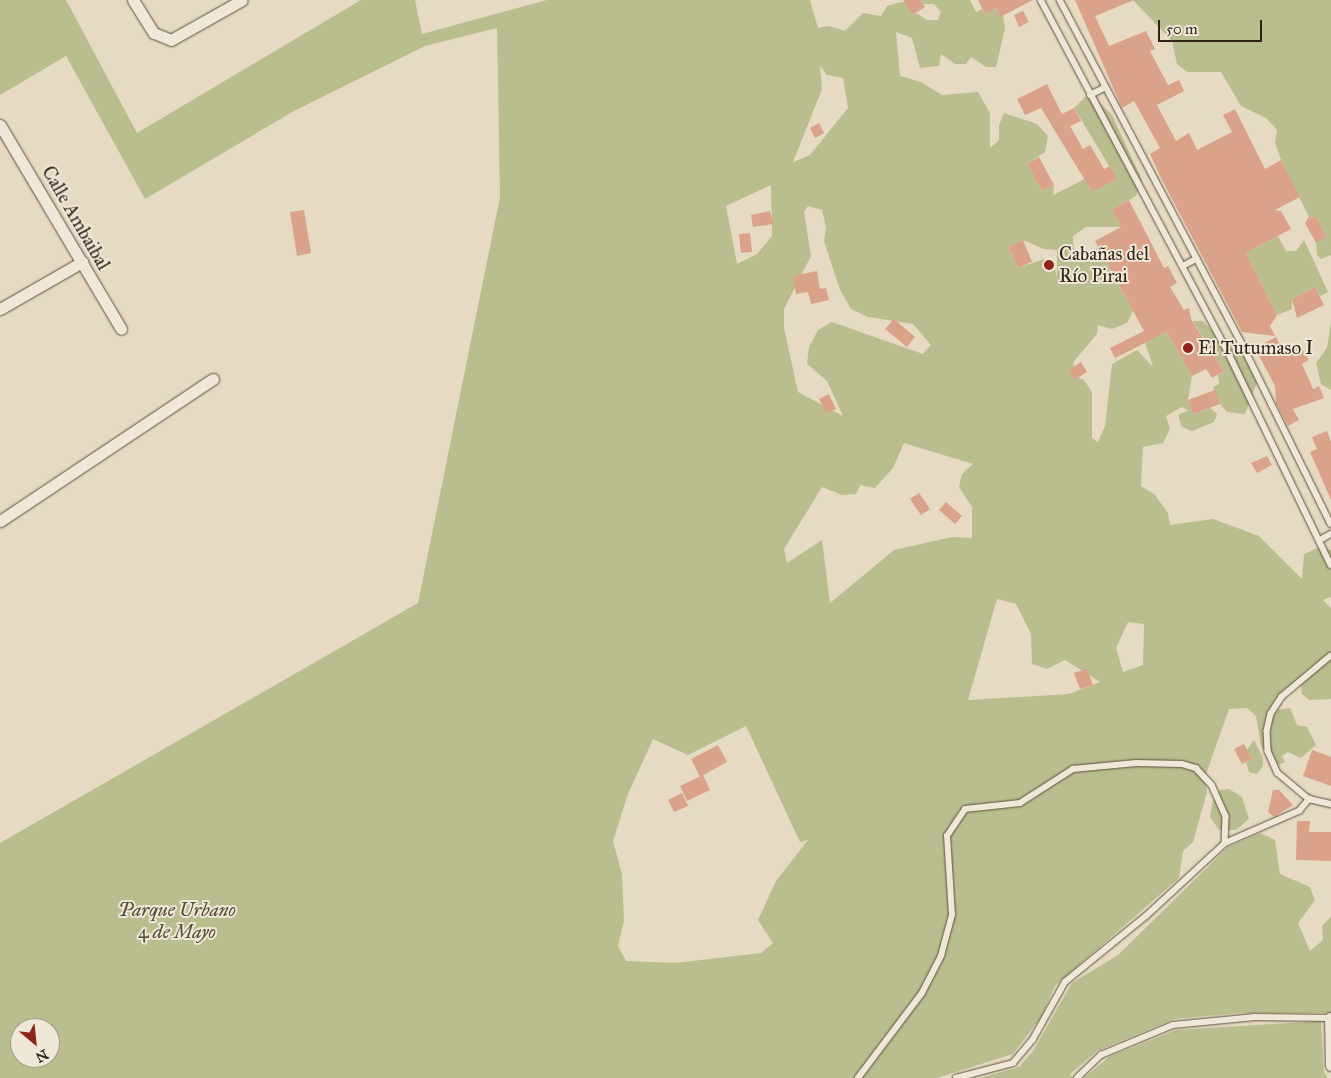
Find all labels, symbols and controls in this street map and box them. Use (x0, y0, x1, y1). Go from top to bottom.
scale bar (1161, 10, 1265, 42)
text: 50 m (1166, 20, 1198, 38)
street label: Calle Ambaibal (37, 162, 115, 274)
place label: Cabañas del Río Pirai (1059, 243, 1149, 287)
marker: Cabañas del Río Pirai (1043, 259, 1055, 271)
place label: El Tutumaso I (1198, 337, 1313, 359)
marker: El Tutumaso I (1182, 342, 1194, 354)
park label: Parque Urbano 4 de Mayo (118, 899, 236, 943)
north arrow (10, 1018, 60, 1068)
text: N (33, 1046, 51, 1066)

